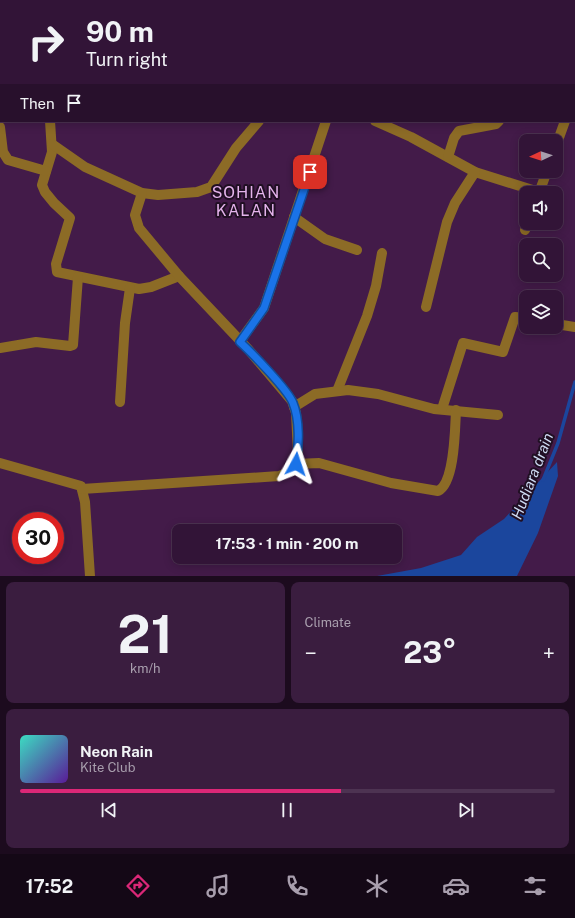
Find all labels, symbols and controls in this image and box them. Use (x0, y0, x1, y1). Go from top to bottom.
text: 90 m (86, 15, 154, 48)
icon: right (20, 16, 72, 68)
text: Turn right (86, 49, 168, 70)
icon: arrive (63, 92, 85, 114)
text: Then (20, 95, 55, 112)
north arrow (519, 134, 563, 178)
map controls (519, 134, 563, 334)
pin (293, 155, 327, 189)
icon: arrive (299, 161, 321, 183)
district label: SOHIAN KALAN (212, 183, 280, 220)
button: sound (519, 186, 563, 230)
button: search (519, 238, 563, 282)
button: layers (519, 290, 563, 334)
water label: Hudiara drain (508, 430, 556, 522)
position arrow (275, 443, 317, 485)
speed limit sign: 30 (12, 512, 64, 564)
text: 17:53 · 1 min · 200 m (216, 535, 358, 552)
text: 21 (118, 604, 173, 665)
text: Climate (305, 615, 351, 630)
text: 23° (403, 634, 456, 670)
text: − (305, 640, 317, 666)
text: + (543, 640, 555, 666)
text: km/h (130, 661, 161, 676)
text: Neon Rain (80, 743, 153, 760)
text: Kite Club (80, 760, 135, 775)
icon: previous (98, 799, 120, 821)
icon: pause (276, 799, 298, 821)
icon: next (455, 799, 477, 821)
icon: directions (124, 872, 152, 900)
icon: music (204, 872, 232, 900)
icon: phone (283, 872, 311, 900)
icon: climate (363, 872, 391, 900)
icon: car (442, 872, 470, 900)
icon: filters (521, 872, 549, 900)
text: 17:52 (26, 876, 73, 897)

